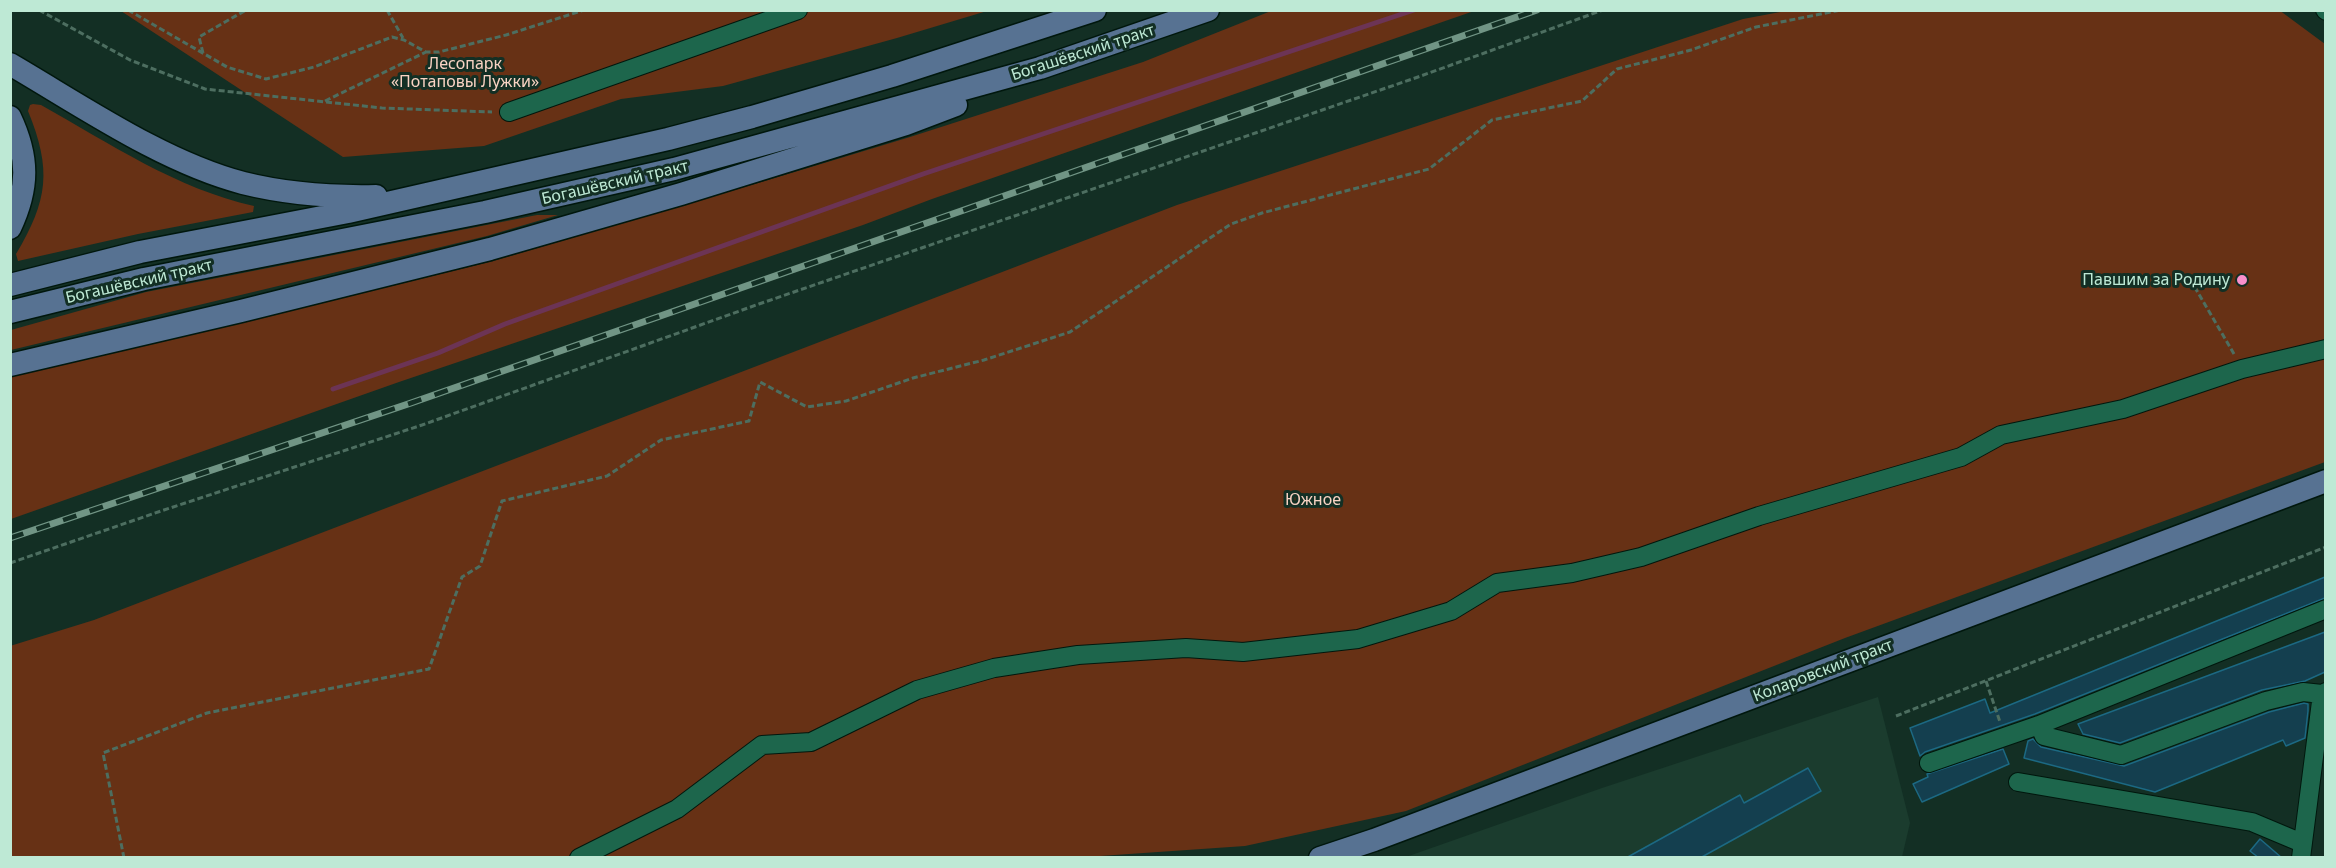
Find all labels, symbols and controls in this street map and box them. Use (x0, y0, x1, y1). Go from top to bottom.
street label: Богашёвский тракт (1009, 21, 1157, 85)
park label: Лесопарк «Потаповы Лужки» (391, 54, 539, 92)
street label: Богашёвский тракт (540, 157, 690, 209)
street label: Богашёвский тракт (64, 256, 214, 308)
place label: Павшим за Родину (2082, 270, 2230, 290)
marker: Павшим за Родину (2235, 273, 2249, 287)
park label: Южное (1285, 490, 1341, 510)
street label: Коларовский тракт (1750, 635, 1896, 707)

